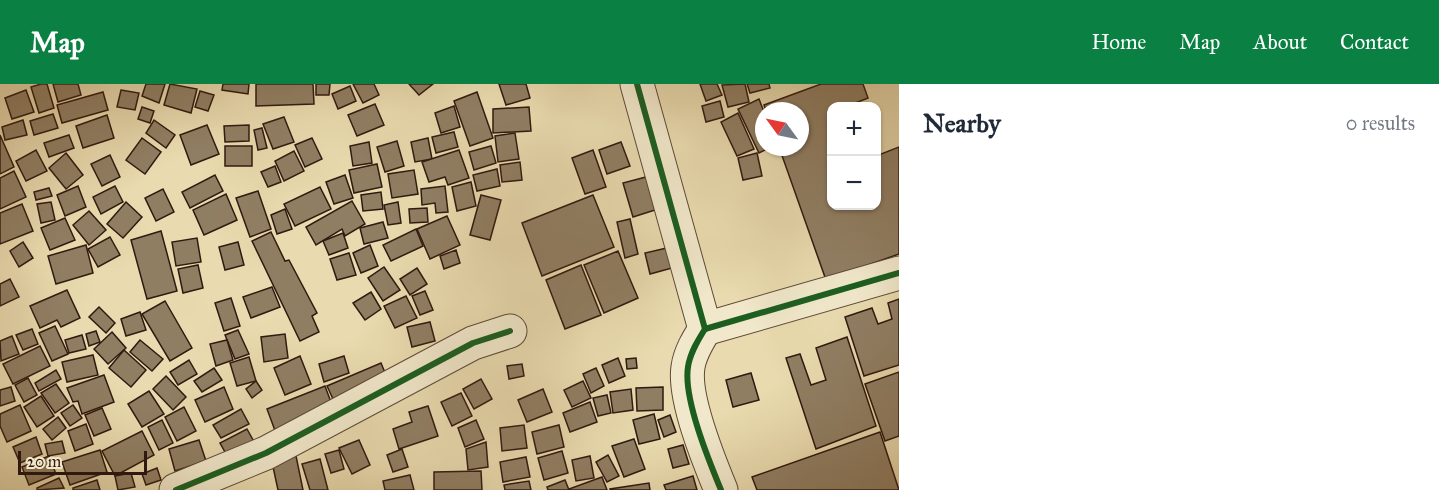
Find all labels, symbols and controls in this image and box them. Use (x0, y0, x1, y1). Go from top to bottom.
text: Map (30, 25, 85, 60)
text: Home (1091, 29, 1146, 55)
text: Map (1179, 29, 1220, 55)
text: About (1253, 29, 1307, 55)
text: Contact (1340, 29, 1409, 55)
north arrow (755, 102, 809, 156)
map controls (827, 102, 881, 210)
button: + (827, 102, 881, 156)
text: Nearby (923, 107, 1001, 139)
text: 0 results (1346, 111, 1415, 135)
button: − (827, 156, 881, 210)
scale bar (18, 448, 147, 476)
text: 20 m (27, 452, 61, 471)

